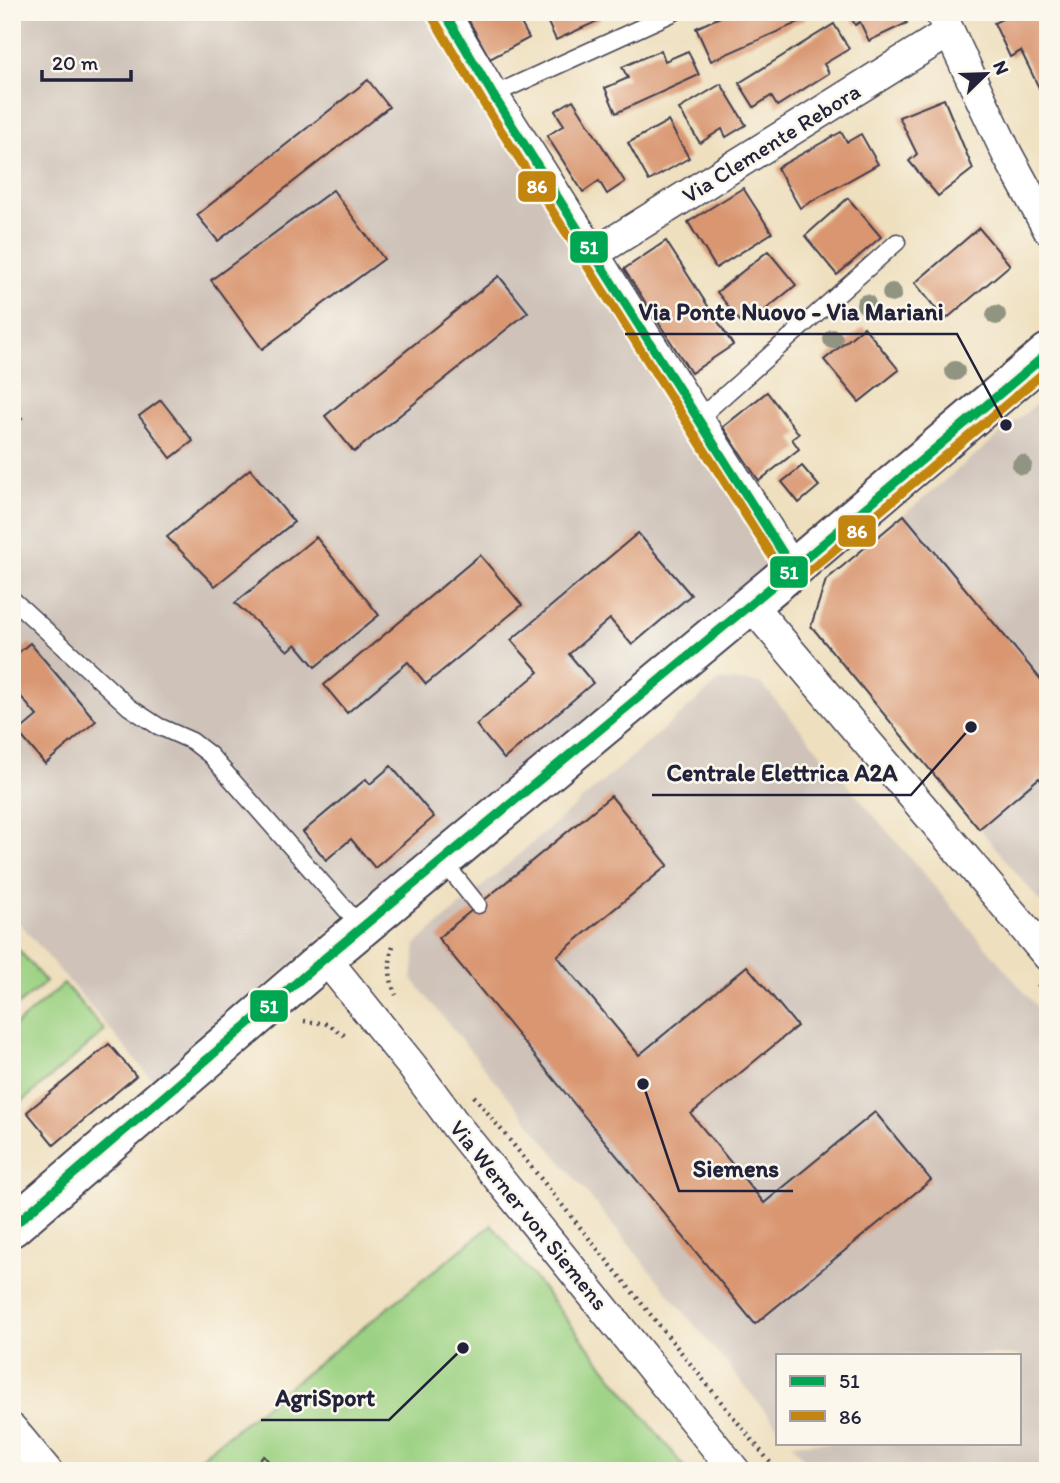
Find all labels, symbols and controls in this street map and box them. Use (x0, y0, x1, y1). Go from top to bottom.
scale bar (42, 38, 131, 82)
north arrow (951, 38, 1021, 108)
text: 20 m (52, 50, 99, 75)
text: N (988, 57, 1014, 78)
street label: Via Clemente Rebora (677, 77, 865, 209)
line badge: 86 (517, 170, 557, 203)
text: 86 (527, 175, 547, 198)
line badge: 51 (569, 230, 609, 264)
text: 51 (580, 236, 599, 259)
callout: Via Ponte Nuovo - Via Mariani (625, 289, 957, 334)
text: Via Ponte Nuovo - Via Mariani (638, 297, 944, 326)
line badge: 86 (837, 514, 877, 548)
text: 86 (847, 520, 867, 543)
line badge: 51 (769, 555, 809, 589)
text: 51 (780, 561, 799, 584)
callout: Centrale Elettrica A2A (652, 750, 911, 795)
text: Centrale Elettrica A2A (666, 758, 898, 787)
line badge: 51 (249, 989, 289, 1023)
text: 51 (260, 995, 279, 1018)
street label: Via Werner von Siemens (444, 1114, 614, 1316)
callout: Siemens (679, 1146, 793, 1191)
text: Siemens (693, 1154, 779, 1183)
legend (776, 1354, 1021, 1444)
text: 51 (839, 1368, 860, 1393)
callout: AgriSport (261, 1375, 389, 1420)
text: AgriSport (274, 1383, 375, 1413)
text: 86 (839, 1404, 862, 1429)

